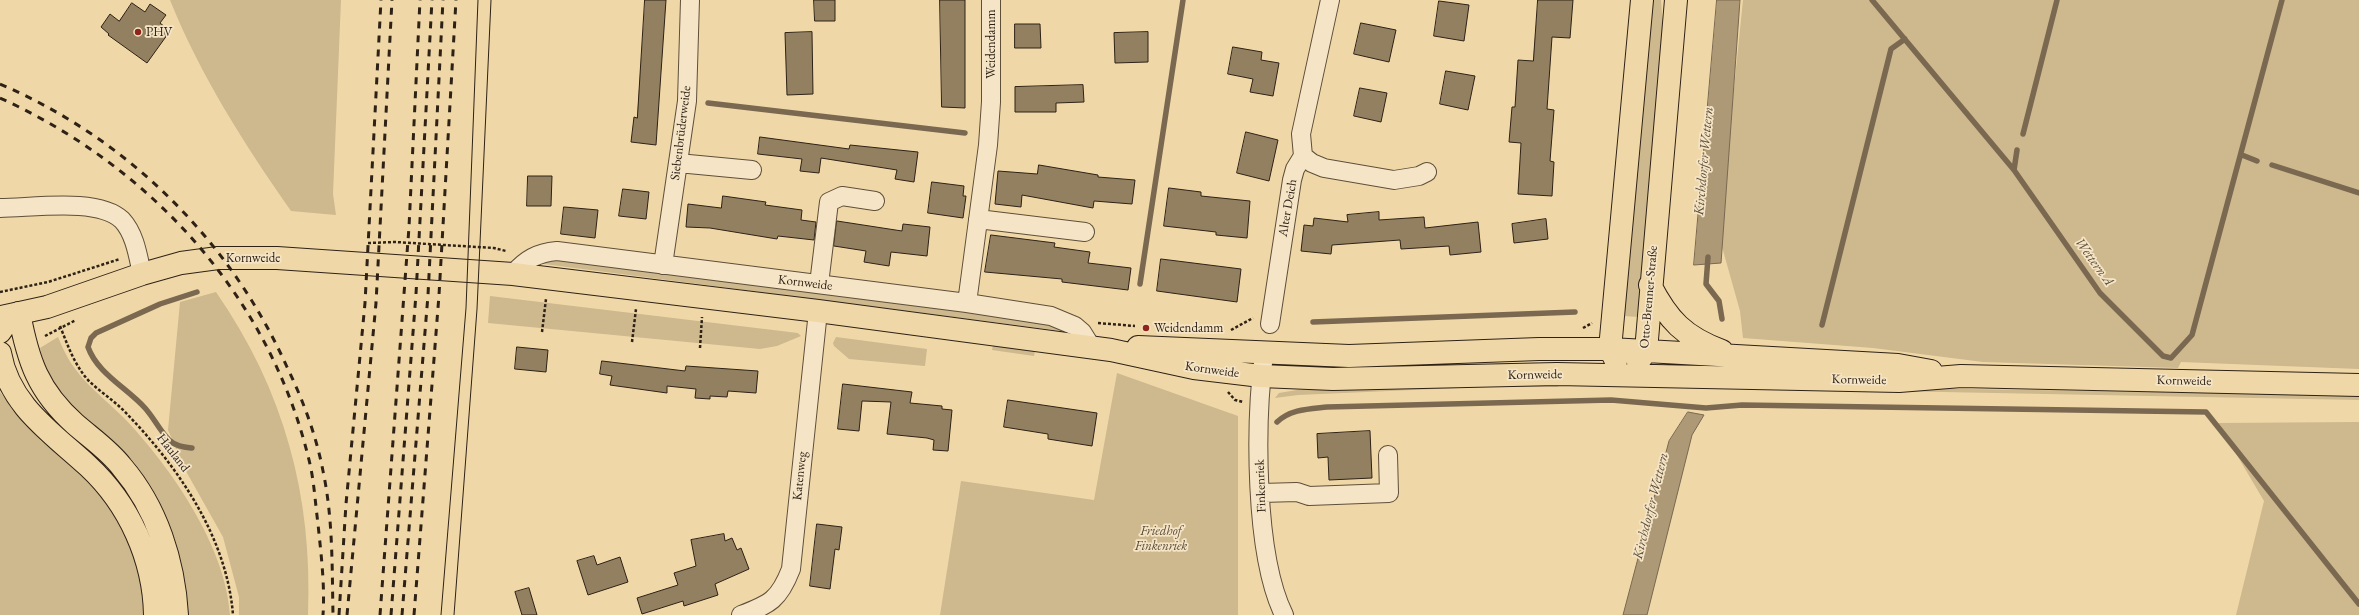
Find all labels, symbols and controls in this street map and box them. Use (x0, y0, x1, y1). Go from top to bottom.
street label: Weidendamm (983, 9, 999, 79)
place label: PHV (146, 24, 172, 40)
marker: PHV (133, 27, 143, 37)
street label: Siebenbrüderweide (667, 85, 695, 181)
water label: Kirchdorfer Wettern (1691, 106, 1717, 216)
street label: Alter Deich (1275, 178, 1301, 238)
water label: Wettern A (2071, 234, 2117, 290)
street label: Otto-Brenner-Straße (1637, 245, 1661, 349)
street label: Kornweide (226, 250, 280, 266)
street label: Kornweide (777, 272, 833, 294)
place label: Weidendamm (1154, 320, 1223, 336)
marker: Weidendamm (1141, 323, 1151, 333)
street label: Kornweide (1184, 358, 1240, 382)
street label: Kornweide (1508, 367, 1562, 383)
street label: Kornweide (1832, 372, 1886, 388)
street label: Kornweide (2157, 373, 2211, 389)
street label: Hauland (153, 431, 193, 475)
street label: Katenweg (790, 451, 810, 501)
water label: Kirchdorfer Wettern (1630, 451, 1672, 561)
street label: Finkenriek (1252, 459, 1270, 513)
park label: Friedhof Finkenriek (1135, 523, 1187, 554)

